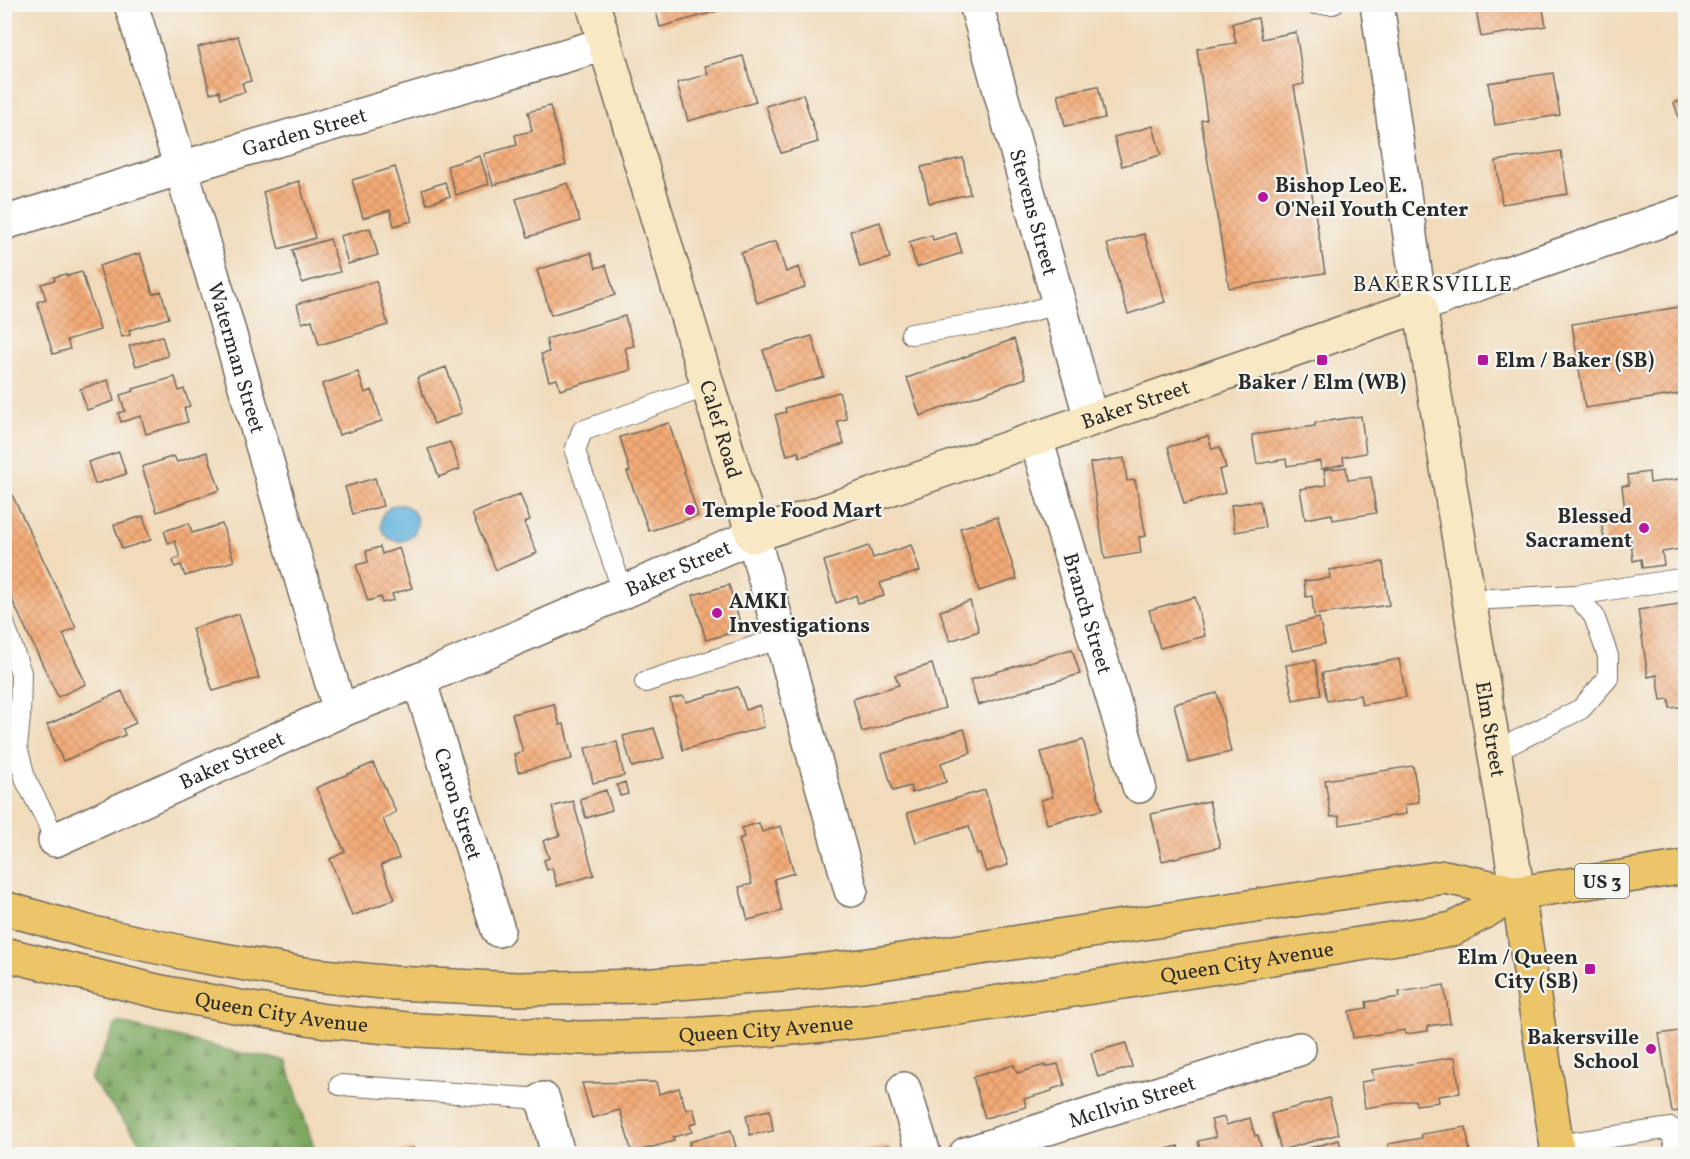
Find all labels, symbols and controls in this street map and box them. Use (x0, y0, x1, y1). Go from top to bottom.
street label: Garden Street (239, 101, 371, 165)
street label: Stevens Street (1001, 146, 1064, 279)
place label: Bishop Leo E. O'Neil Youth Center (1275, 172, 1468, 225)
marker: Bishop Leo E. O'Neil Youth Center (1256, 190, 1270, 204)
district label: BAKERSVILLE (1353, 270, 1513, 301)
street label: Waterman Street (199, 279, 271, 437)
place label: Elm / Baker (SB) (1495, 347, 1654, 376)
marker: Baker / Elm (WB) (1315, 353, 1329, 367)
marker: Elm / Baker (SB) (1476, 353, 1490, 367)
place label: Baker / Elm (WB) (1238, 369, 1406, 398)
street label: Baker Street (1078, 373, 1194, 438)
street label: Calef Road (691, 377, 748, 482)
place label: Temple Food Mart (702, 497, 882, 526)
marker: Temple Food Mart (683, 503, 697, 517)
place label: Blessed Sacrament (1525, 503, 1632, 556)
marker: Blessed Sacrament (1637, 521, 1651, 535)
street label: Baker Street (621, 534, 736, 605)
street label: Branch Street (1055, 550, 1118, 678)
place label: AMKI Investigations (729, 588, 870, 641)
marker: AMKI Investigations (710, 606, 724, 620)
street label: Elm Street (1467, 679, 1511, 779)
street label: Baker Street (175, 725, 290, 798)
street label: Caron Street (425, 745, 488, 864)
road number: US 3 (1575, 864, 1629, 898)
street label: Queen City Avenue (1159, 935, 1336, 992)
place label: Elm / Queen City (SB) (1457, 944, 1578, 997)
marker: Elm / Queen City (SB) (1583, 962, 1597, 976)
street label: Queen City Avenue (192, 986, 370, 1041)
street label: Queen City Avenue (678, 1009, 855, 1051)
place label: Bakersville School (1527, 1024, 1639, 1077)
marker: Bakersville School (1644, 1042, 1658, 1056)
street label: McIlvin Street (1065, 1070, 1199, 1137)

